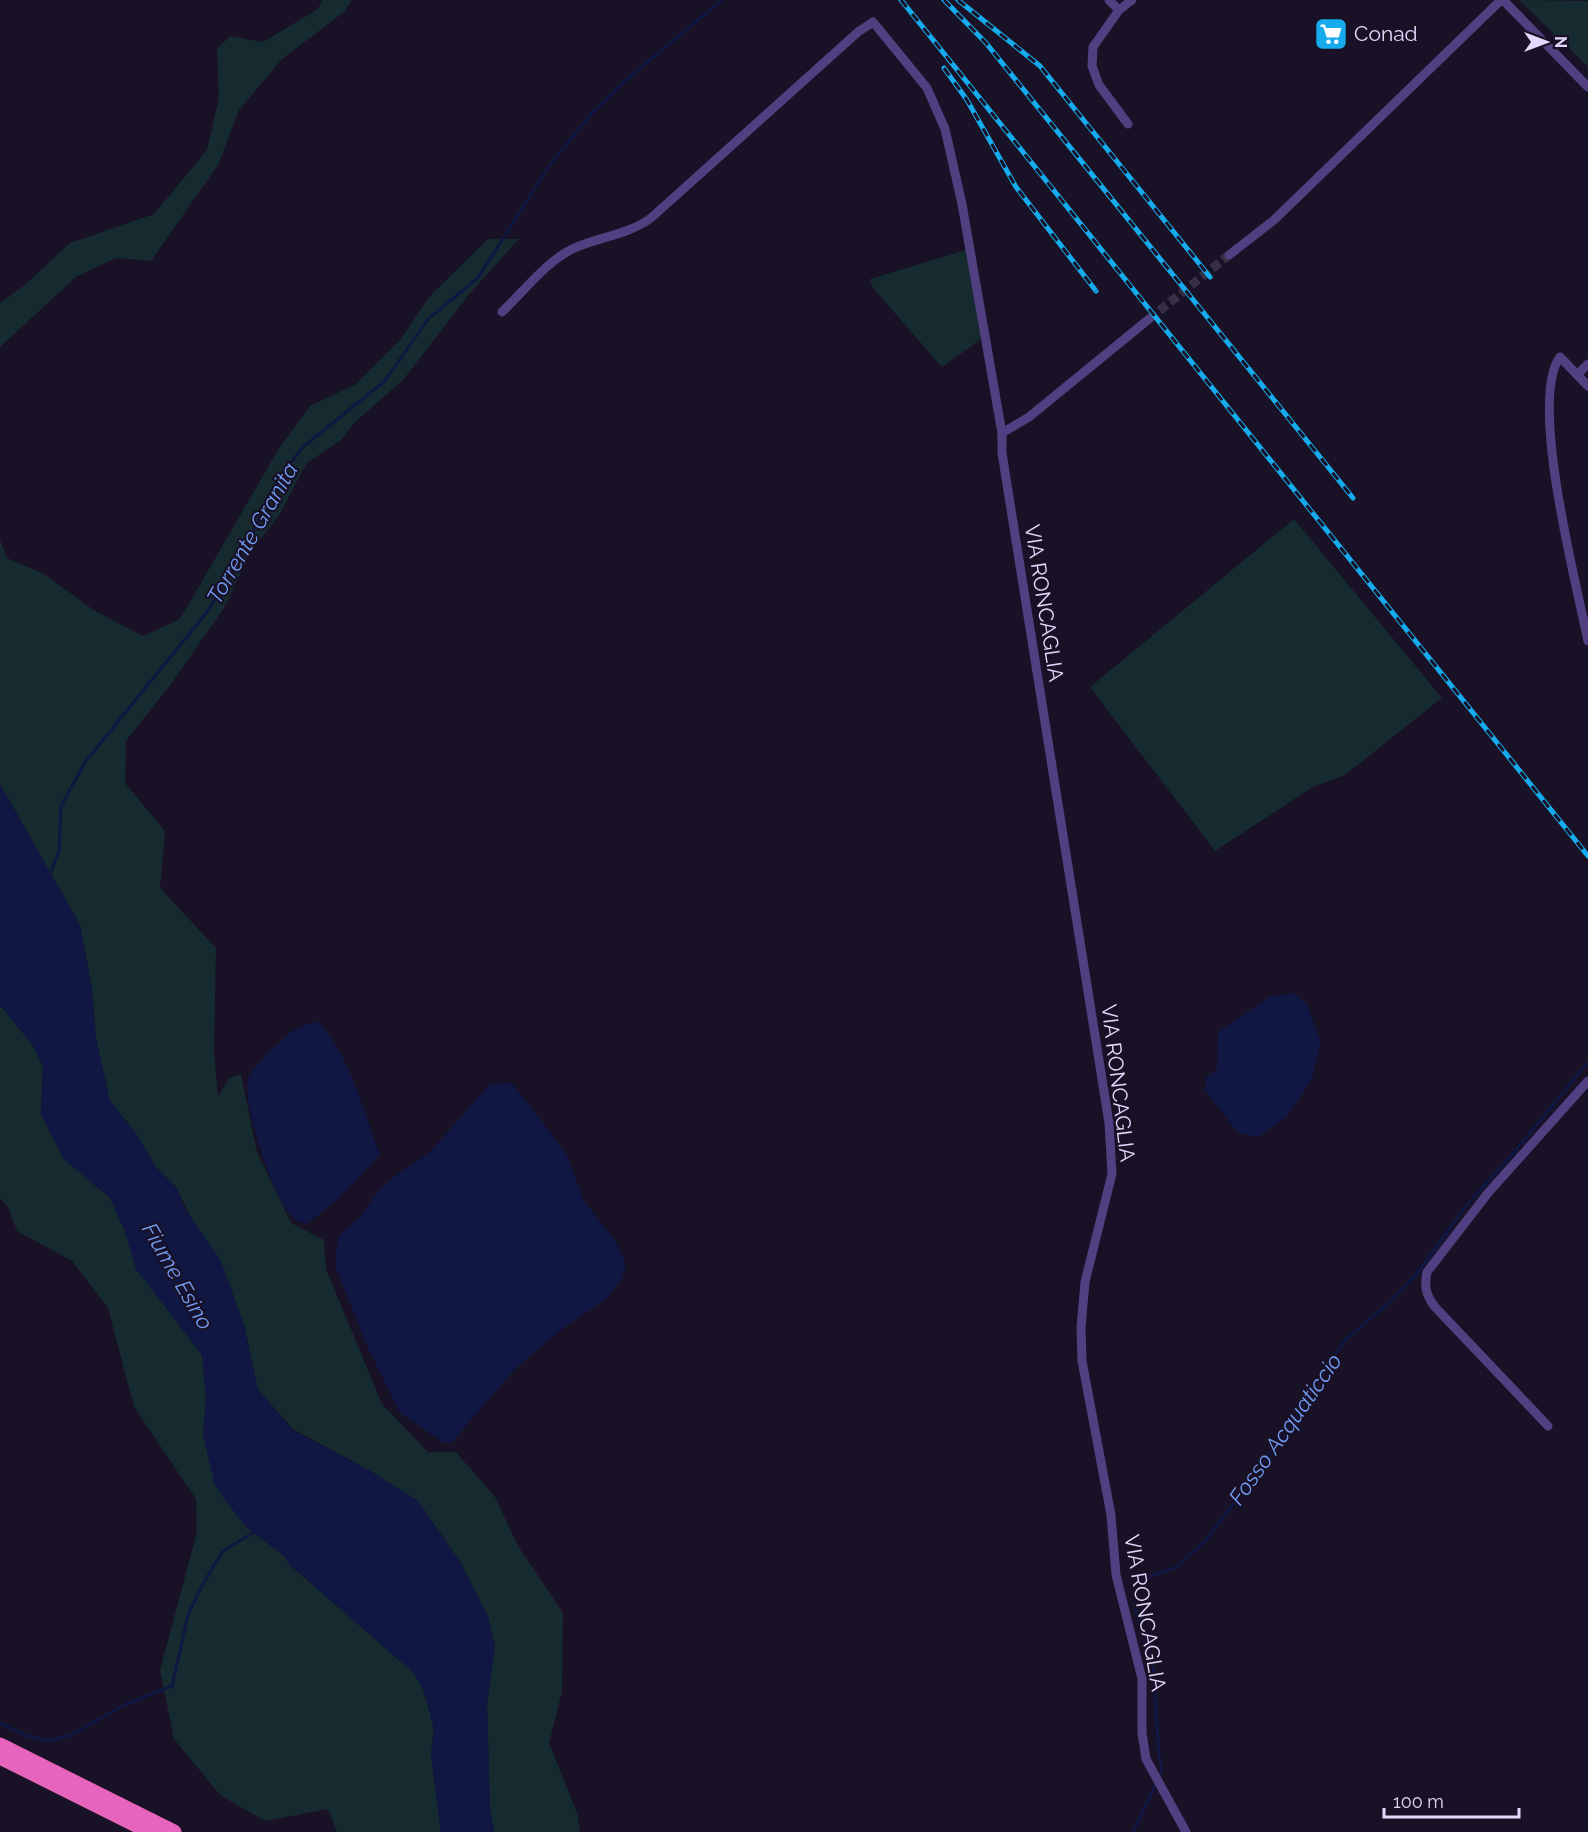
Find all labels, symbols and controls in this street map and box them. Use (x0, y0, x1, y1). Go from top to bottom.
north arrow (1516, 12, 1576, 72)
supermarket icon: Conad (1313, 16, 1349, 52)
place label: Conad (1354, 21, 1418, 46)
text: N (1551, 36, 1570, 48)
water label: Torrente Granita (201, 458, 303, 608)
street label: VIA RONCAGLIA (1020, 523, 1069, 683)
street label: VIA RONCAGLIA (1096, 1003, 1141, 1163)
water label: Fiume Esino (137, 1218, 219, 1334)
water label: Fosso Acquaticcio (1223, 1348, 1347, 1510)
street label: VIA RONCAGLIA (1119, 1533, 1172, 1693)
scale bar (1384, 1781, 1519, 1819)
text: 100 m (1393, 1791, 1444, 1812)

